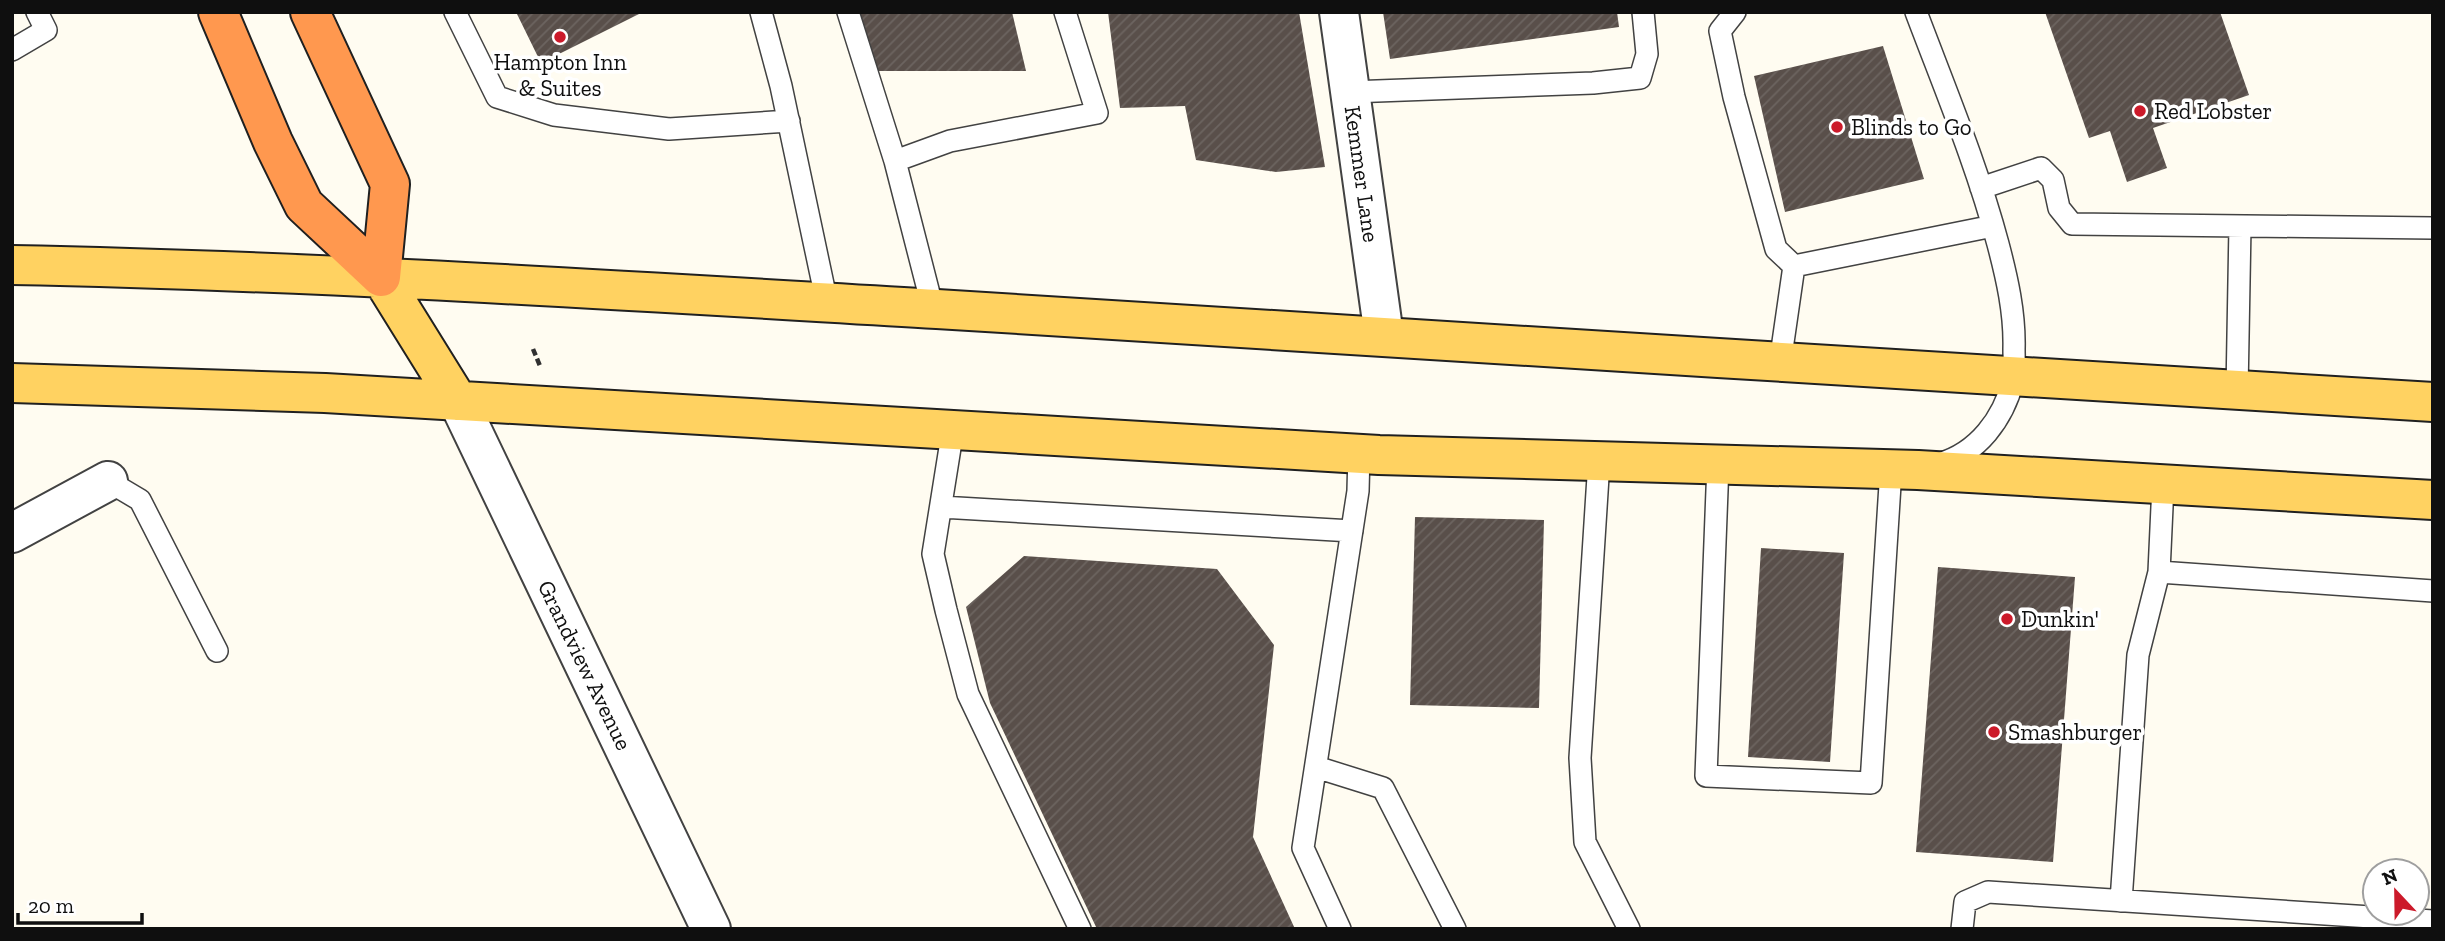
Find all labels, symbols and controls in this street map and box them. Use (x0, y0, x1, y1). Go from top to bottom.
marker: Hampton Inn & Suites (552, 29, 568, 45)
place label: Hampton Inn & Suites (493, 48, 627, 102)
place label: Red Lobster (2154, 97, 2272, 125)
marker: Red Lobster (2132, 103, 2148, 119)
street label: Kemmer Lane (1339, 104, 1385, 244)
place label: Blinds to Go (1851, 113, 1972, 141)
marker: Blinds to Go (1829, 119, 1845, 135)
street label: Grandview Avenue (532, 576, 638, 754)
place label: Dunkin' (2021, 605, 2099, 633)
marker: Dunkin' (1999, 611, 2015, 627)
place label: Smashburger (2008, 718, 2142, 746)
marker: Smashburger (1986, 724, 2002, 740)
north arrow (2361, 857, 2431, 927)
text: N (2379, 863, 2401, 890)
scale bar (18, 881, 142, 925)
text: 20 m (28, 893, 74, 918)

